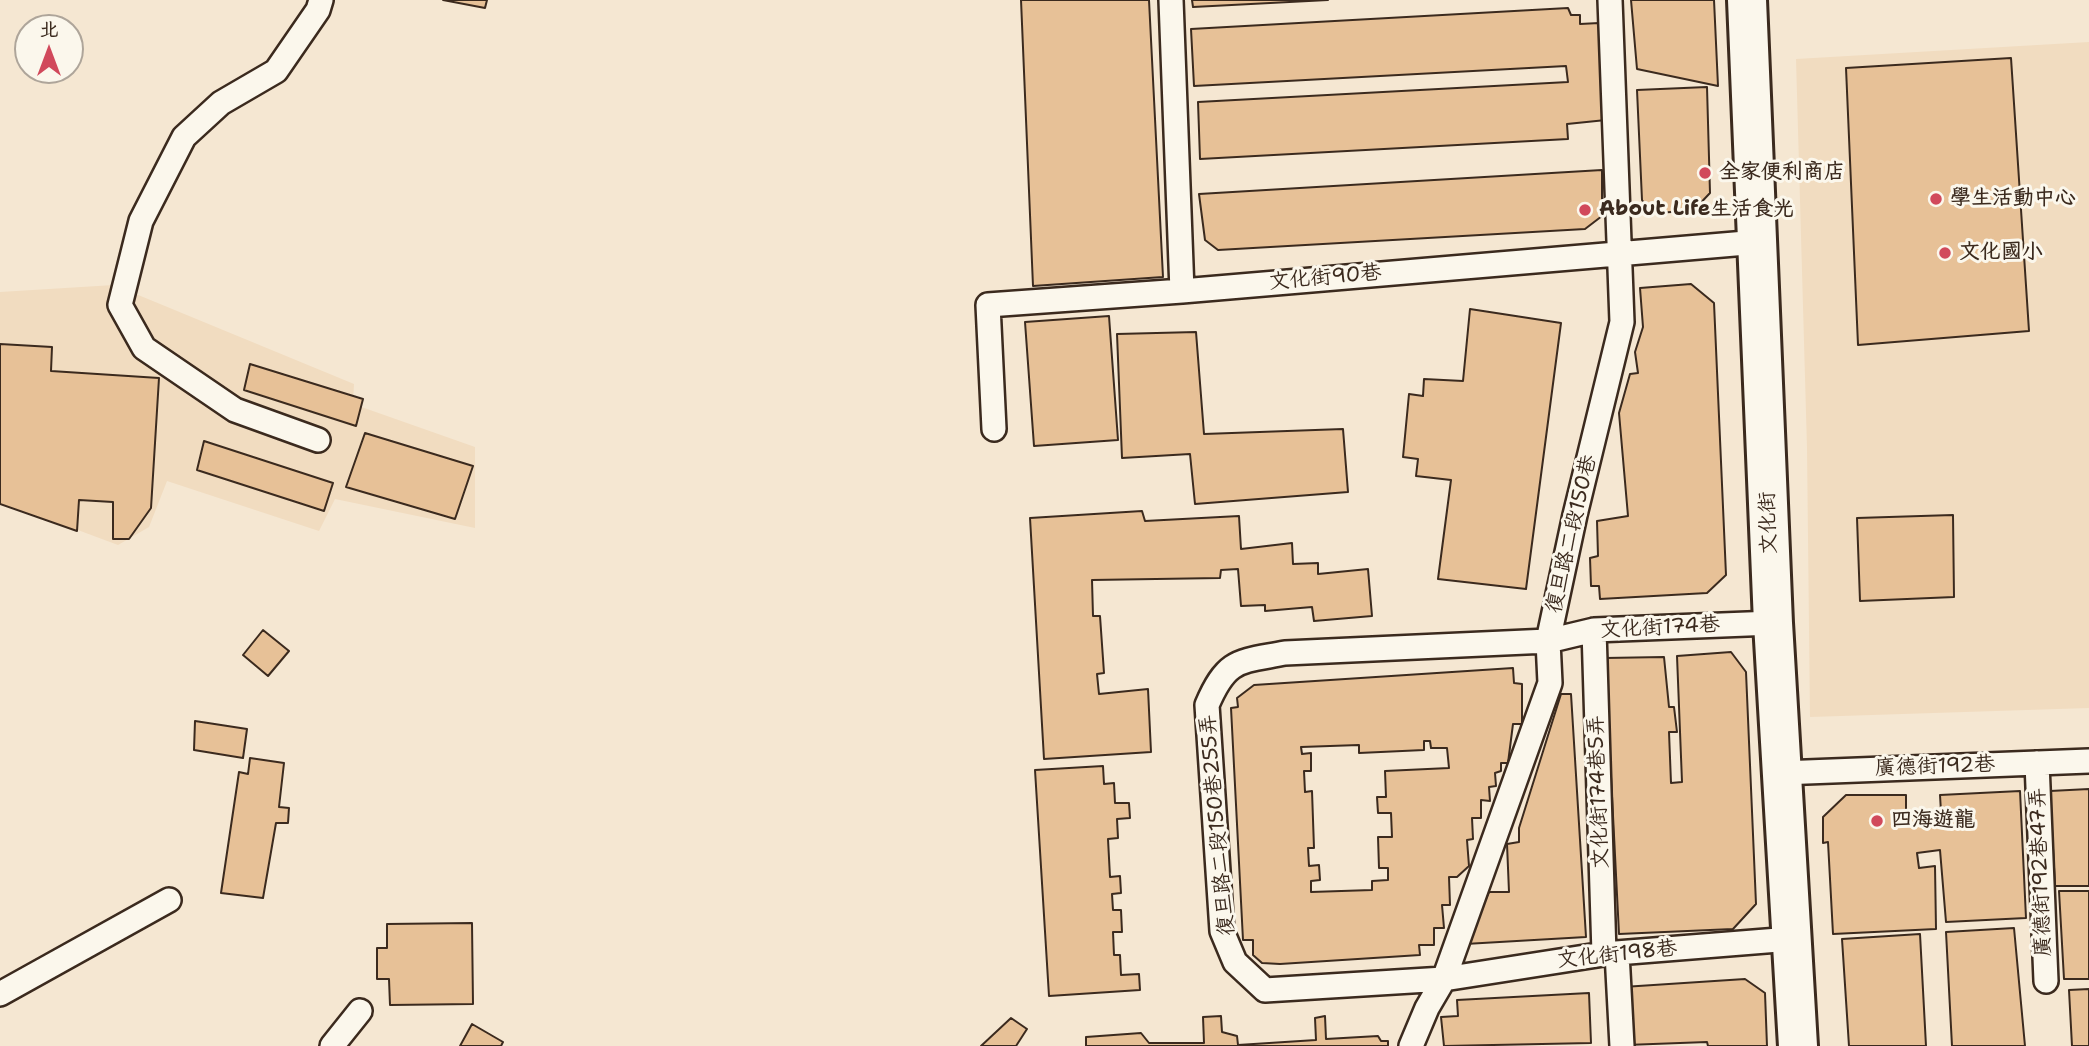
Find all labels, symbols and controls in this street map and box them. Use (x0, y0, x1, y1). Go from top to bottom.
north arrow (14, 14, 84, 84)
text: 北 (39, 17, 59, 42)
place label: 全家便利商店 (1719, 160, 1845, 186)
marker: 全家便利商店 (1697, 165, 1713, 181)
place label: 學生活動中心 (1950, 186, 2076, 212)
marker: 學生活動中心 (1928, 191, 1944, 207)
place label: About Life生活食光 (1599, 197, 1794, 223)
marker: About Life生活食光 (1577, 202, 1593, 218)
place label: 文化國小 (1959, 240, 2043, 266)
marker: 文化國小 (1937, 245, 1953, 261)
street label: 文化街90巷 (1268, 261, 1382, 295)
street label: 復旦路二段150巷 (1542, 452, 1602, 616)
street label: 文化街 (1755, 491, 1783, 555)
street label: 文化街174巷 (1599, 612, 1721, 644)
street label: 復旦路二段150巷255弄 (1196, 713, 1240, 937)
street label: 文化街174巷5弄 (1584, 715, 1614, 869)
street label: 廣德街192巷 (1874, 752, 1996, 782)
street label: 廣德街192巷47弄 (2025, 787, 2057, 957)
place label: 四海遊龍 (1891, 808, 1975, 834)
marker: 四海遊龍 (1869, 813, 1885, 829)
street label: 文化街198巷 (1556, 936, 1678, 974)

